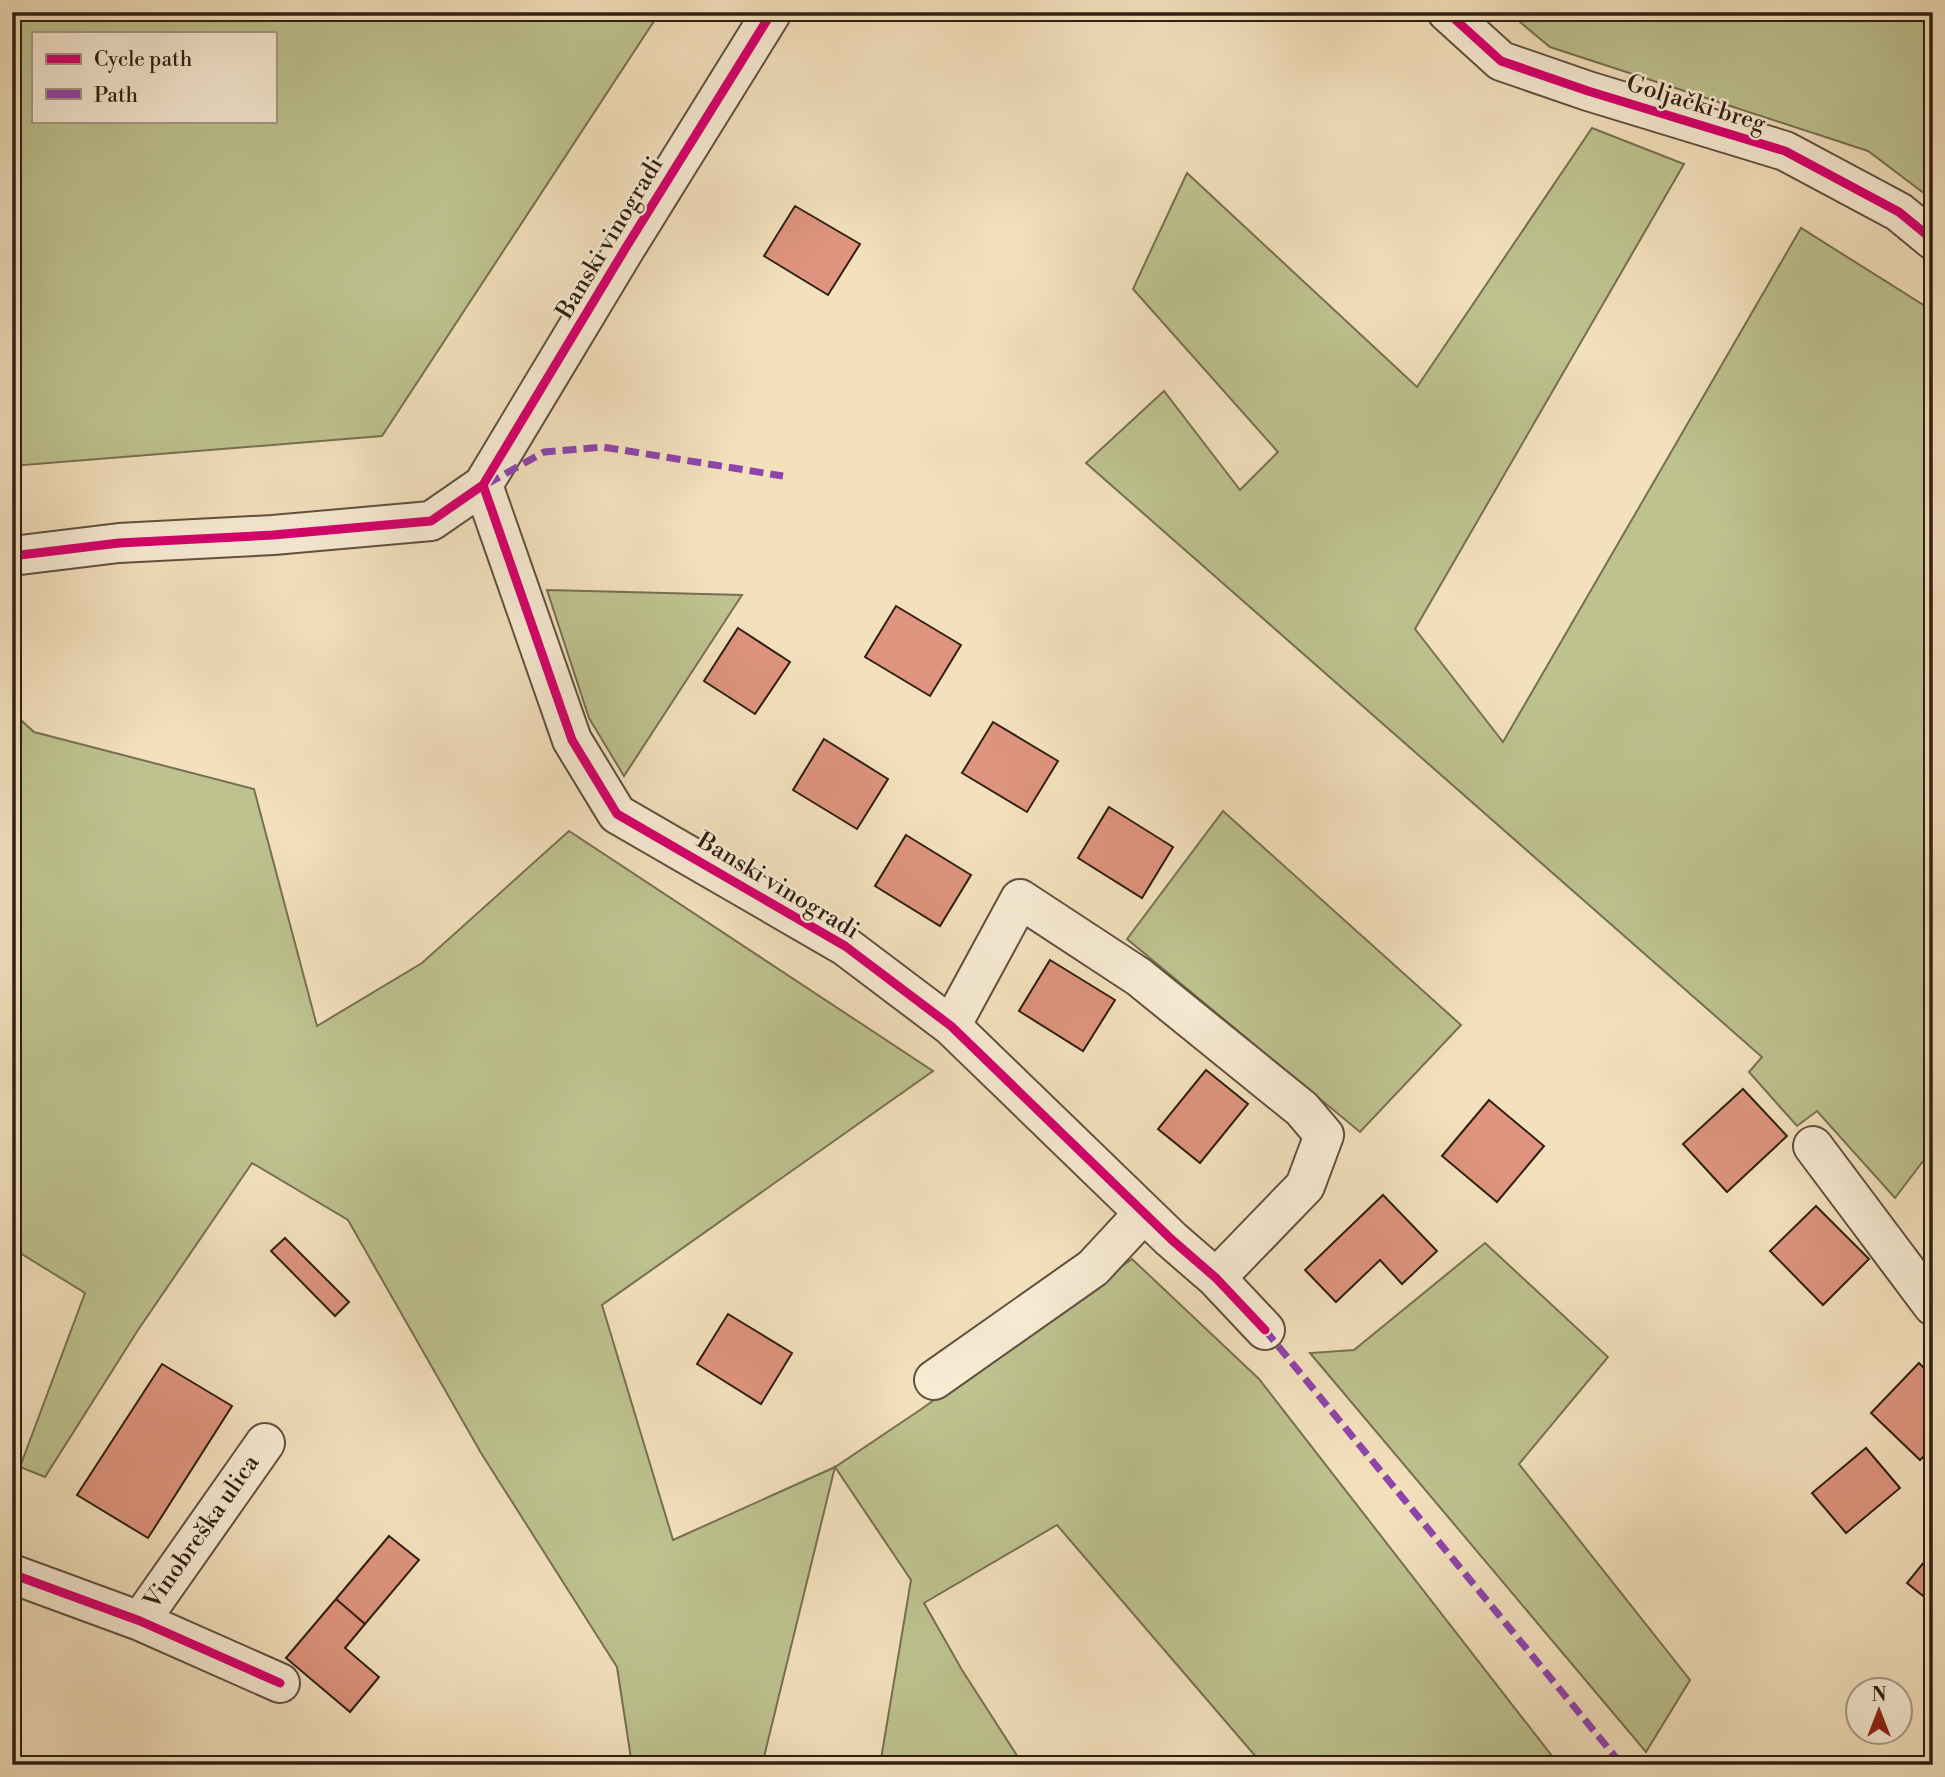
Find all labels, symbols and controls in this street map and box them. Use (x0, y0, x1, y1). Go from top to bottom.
legend (32, 32, 276, 122)
text: Cycle path (94, 47, 193, 73)
street label: Goljački breg (1623, 69, 1770, 140)
text: Path (94, 83, 139, 109)
street label: Banski vinogradi (549, 151, 670, 325)
street label: Banski vinogradi (691, 825, 865, 946)
street label: Vinobreška ulica (137, 1448, 267, 1616)
north arrow (1843, 1676, 1913, 1746)
text: N (1871, 1683, 1887, 1707)

